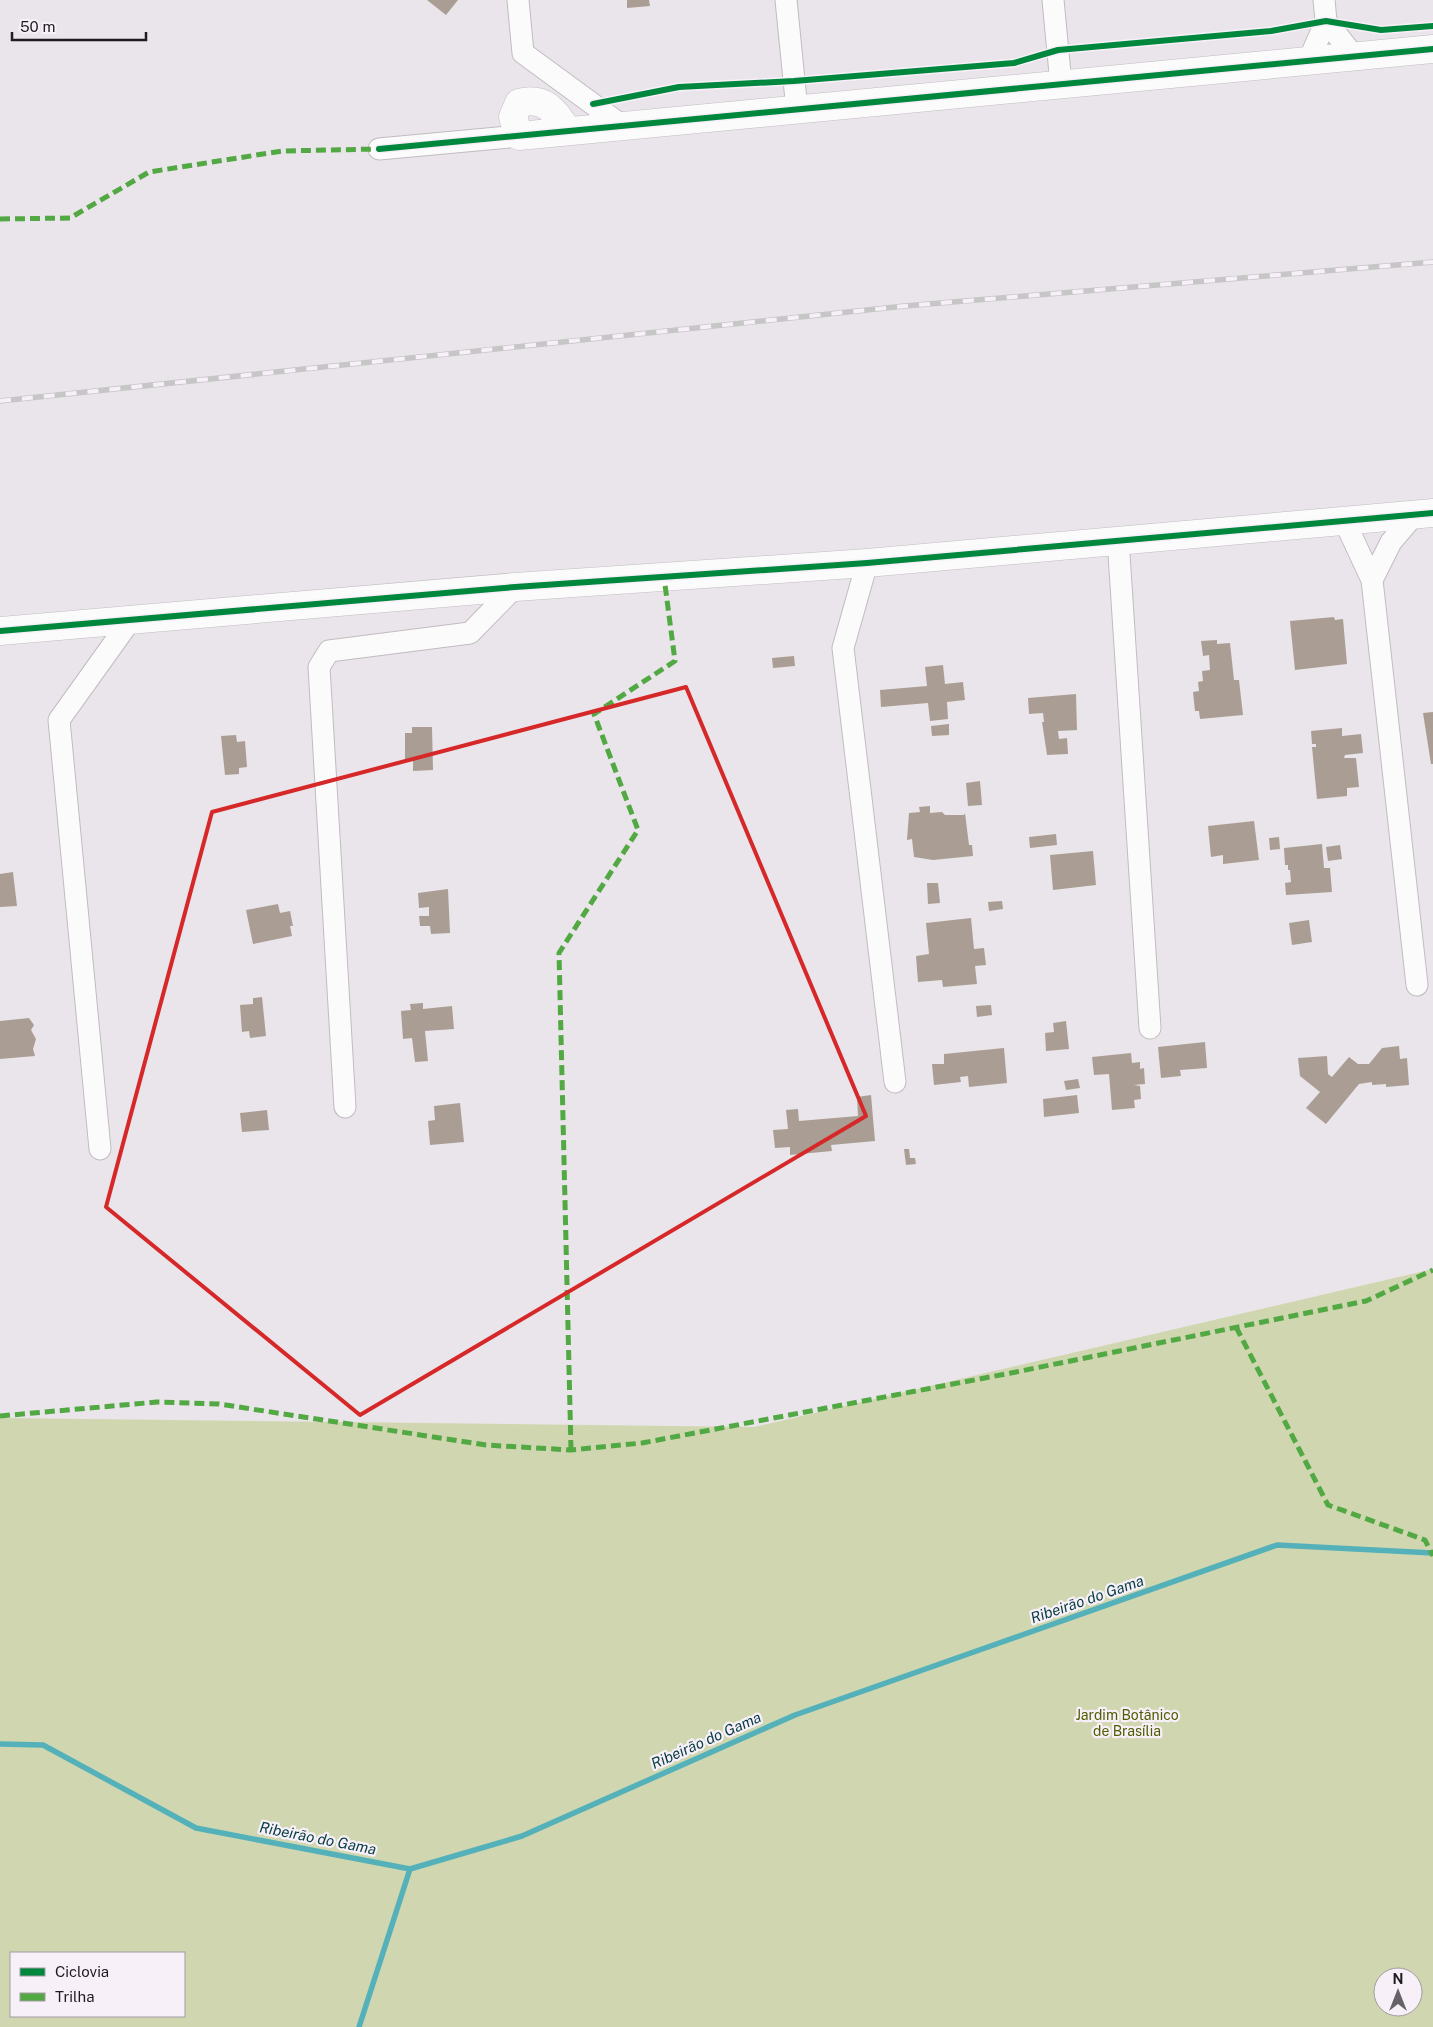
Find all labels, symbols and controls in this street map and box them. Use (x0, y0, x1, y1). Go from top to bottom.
scale bar (12, 10, 146, 42)
text: 50 m (20, 18, 55, 35)
water label: Ribeirão do Gama (1028, 1572, 1146, 1626)
park label: Jardim Botânico de Brasília (1075, 1707, 1179, 1739)
water label: Ribeirão do Gama (648, 1708, 764, 1772)
water label: Ribeirão do Gama (258, 1818, 378, 1858)
legend (10, 1952, 185, 2017)
text: Ciclovia (55, 1963, 109, 1980)
north arrow (1373, 1967, 1423, 2017)
text: N (1393, 1971, 1403, 1987)
text: Trilha (55, 1988, 94, 2005)

